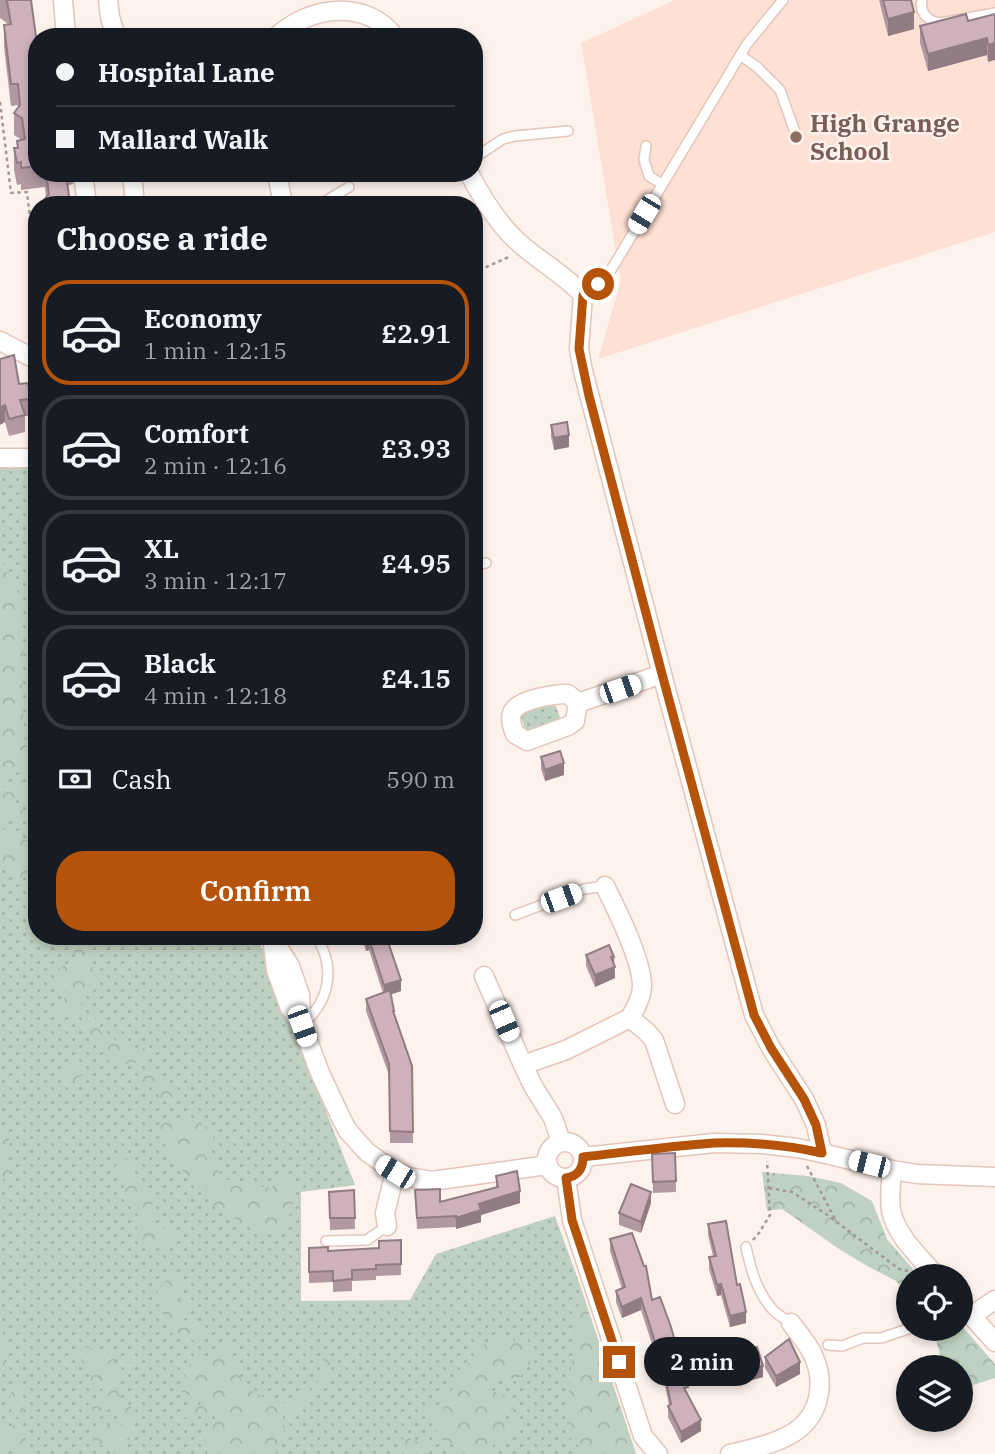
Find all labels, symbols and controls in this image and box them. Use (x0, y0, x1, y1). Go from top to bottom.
text: Hospital Lane (98, 55, 275, 89)
place label: High Grange School (810, 107, 960, 167)
text: Mallard Walk (98, 122, 268, 156)
marker: High Grange School (788, 129, 804, 145)
car (625, 191, 664, 237)
text: Choose a ride (56, 217, 268, 259)
route start (582, 268, 614, 300)
icon: car (60, 301, 123, 364)
text: Economy (144, 301, 262, 335)
text: £2.91 (382, 316, 451, 350)
text: 1 min · 12:15 (144, 335, 287, 365)
icon: car (60, 416, 123, 479)
text: Comfort (144, 416, 249, 450)
text: £3.93 (382, 431, 451, 465)
text: 2 min · 12:16 (144, 450, 287, 480)
icon: car (60, 531, 123, 594)
text: XL (144, 531, 179, 565)
text: £4.95 (382, 546, 451, 580)
text: 3 min · 12:17 (144, 565, 287, 595)
icon: car (60, 646, 123, 709)
text: Black (144, 646, 216, 680)
text: £4.15 (382, 661, 451, 695)
car (597, 672, 644, 706)
text: 4 min · 12:18 (144, 680, 287, 710)
icon: cash (56, 760, 94, 798)
text: Cash (112, 762, 172, 796)
text: 590 m (386, 764, 455, 794)
button: Confirm (56, 851, 455, 931)
car (538, 881, 585, 915)
car (487, 998, 522, 1044)
car (285, 1003, 320, 1049)
car (847, 1149, 892, 1179)
car (372, 1152, 419, 1192)
map controls (896, 1264, 973, 1432)
button: locate (896, 1264, 973, 1341)
callout: 2 min (644, 1338, 759, 1386)
route end (603, 1346, 635, 1378)
text: 2 min (670, 1346, 734, 1376)
button: layers (896, 1355, 973, 1432)

